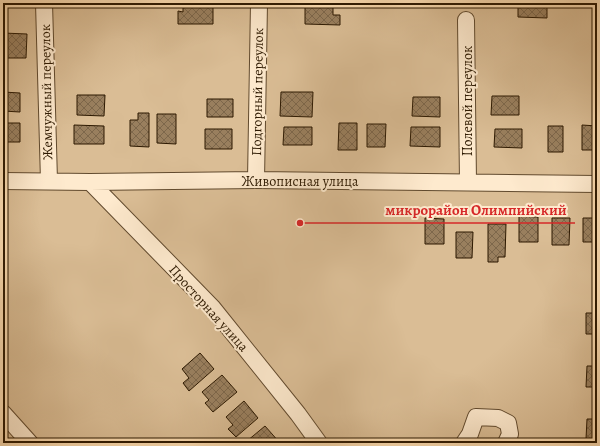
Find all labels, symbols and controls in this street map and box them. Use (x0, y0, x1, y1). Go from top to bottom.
street label: Жемчужный переулок (36, 24, 57, 160)
street label: Подгорный переулок (247, 28, 268, 156)
street label: Полевой переулок (458, 46, 477, 156)
street label: Живописная улица (242, 172, 359, 191)
callout: микрорайон Олимпийский (378, 196, 575, 223)
text: микрорайон Олимпийский (385, 200, 567, 220)
street label: Просторная улица (164, 261, 253, 356)

